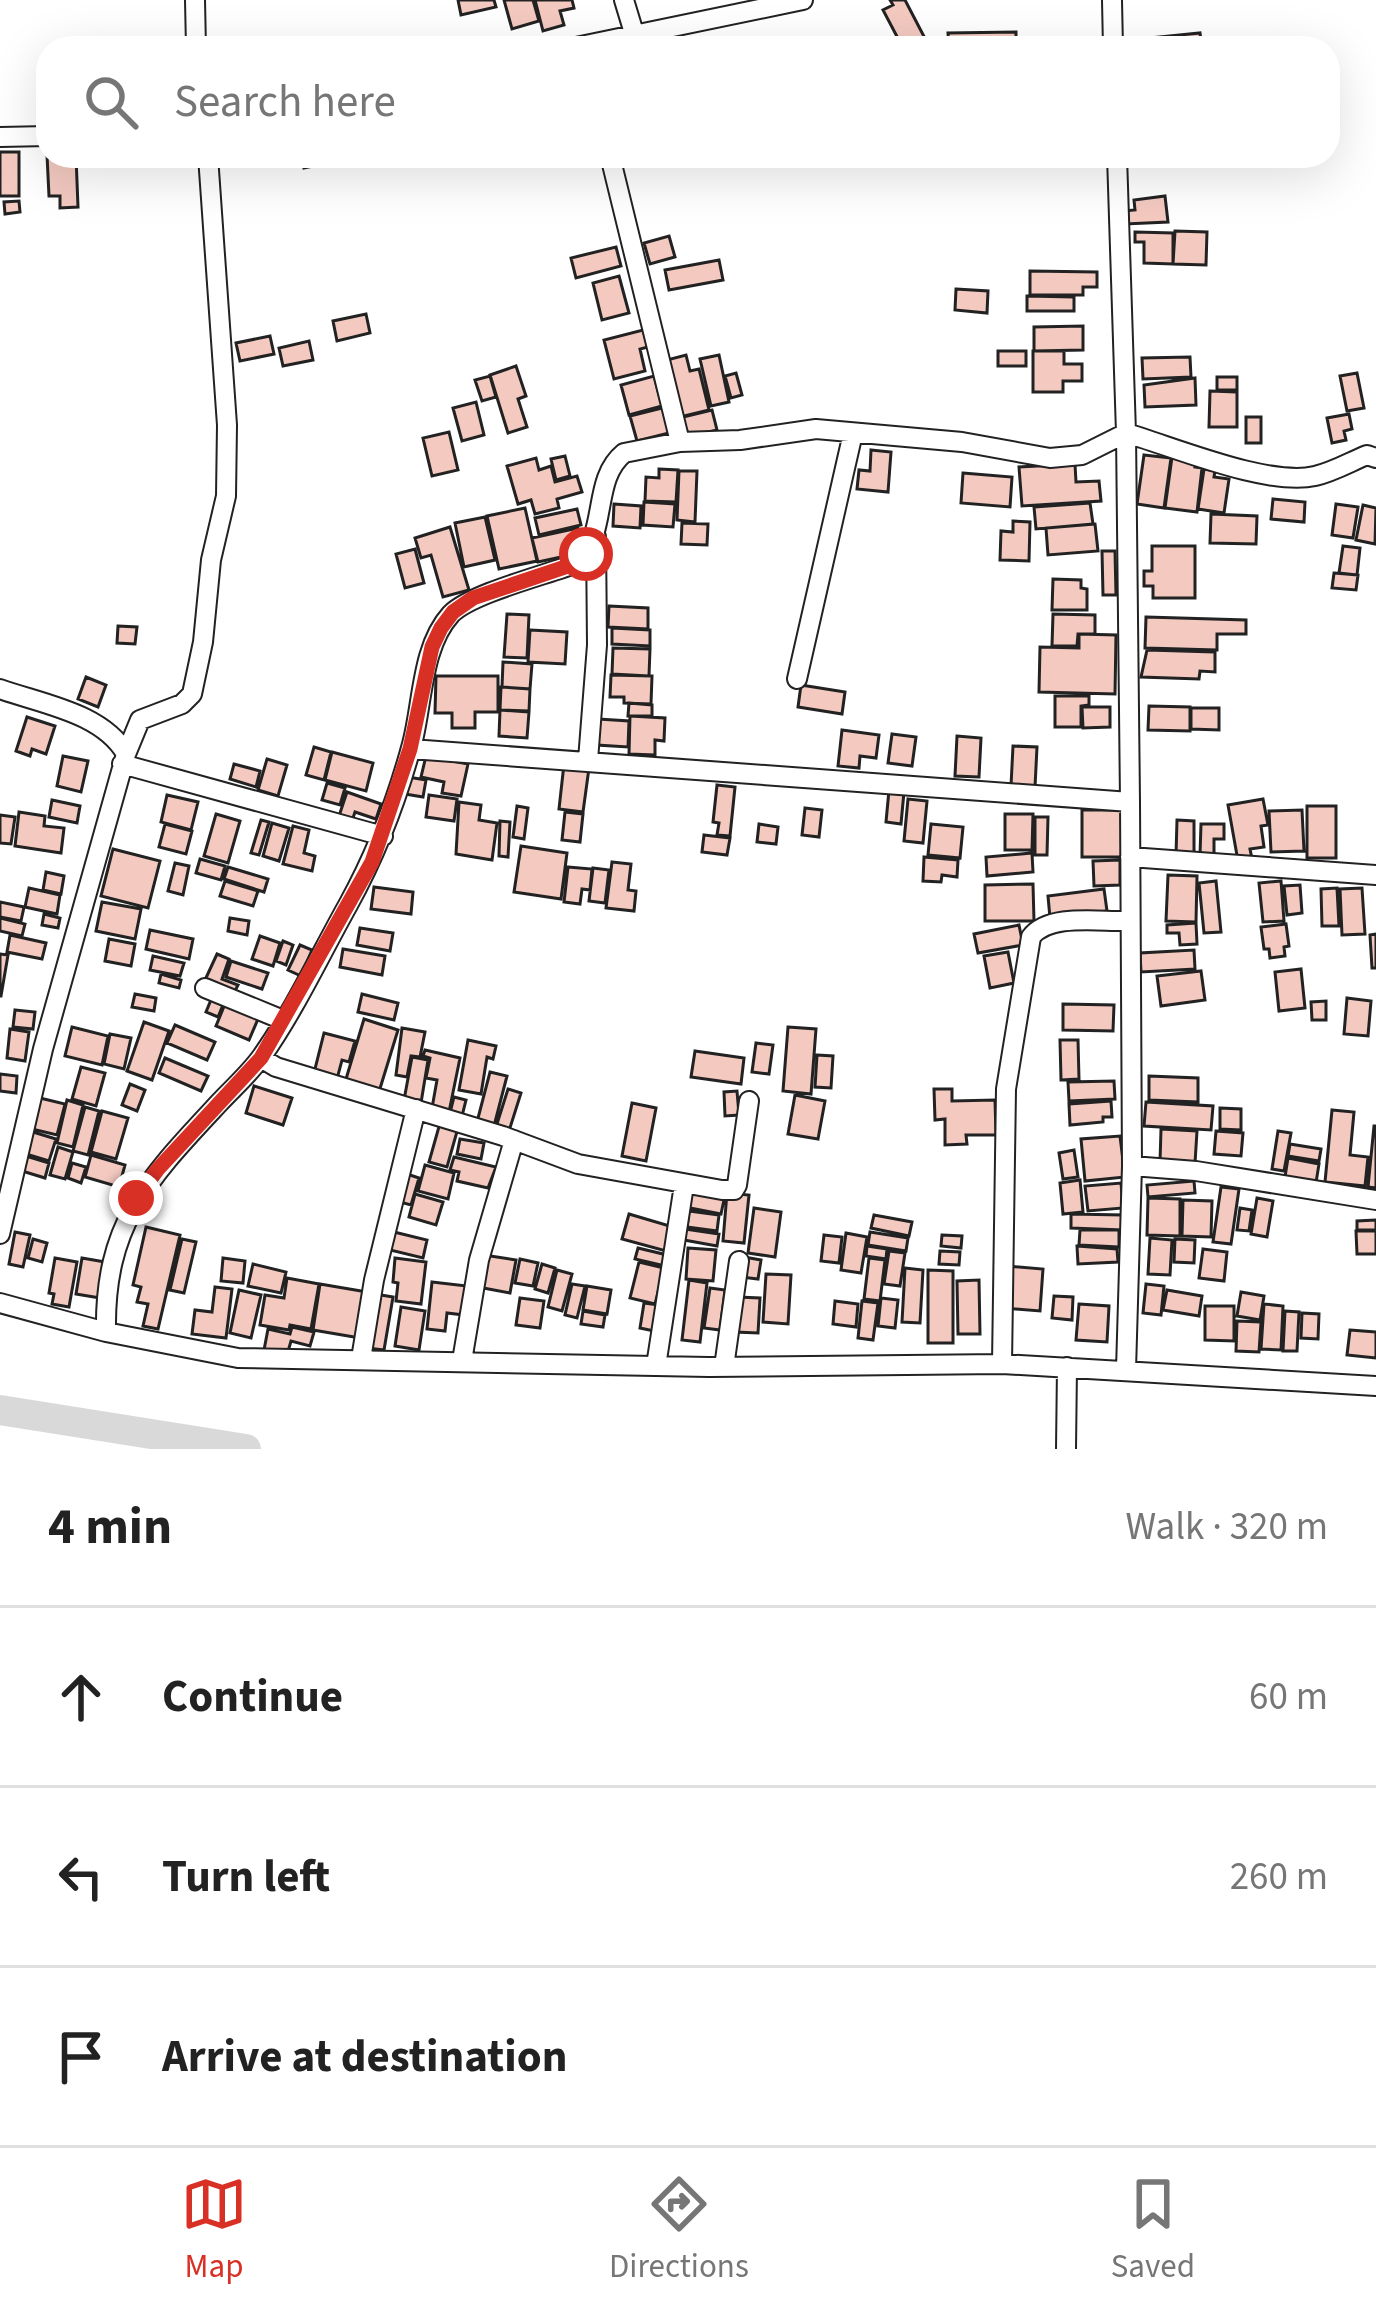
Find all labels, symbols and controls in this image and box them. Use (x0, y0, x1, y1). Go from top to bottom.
search box (36, 36, 1340, 168)
icon: search (78, 69, 144, 135)
text: Search here (174, 70, 396, 134)
route start (559, 527, 613, 581)
route end (109, 1171, 163, 1225)
text: 4 min (48, 1491, 172, 1563)
text: Walk · 320 m (1125, 1499, 1328, 1555)
icon: ahead (48, 1664, 114, 1730)
text: Continue (162, 1665, 343, 1729)
text: 60 m (1249, 1669, 1328, 1725)
icon: left (48, 1844, 114, 1910)
text: Turn left (162, 1845, 330, 1909)
text: 260 m (1230, 1849, 1328, 1905)
icon: arrive (48, 2024, 114, 2090)
text: Arrive at destination (162, 2025, 567, 2089)
tab: Map (181, 2171, 247, 2290)
tab: Directions (609, 2171, 749, 2290)
tab: Saved (1111, 2171, 1195, 2290)

